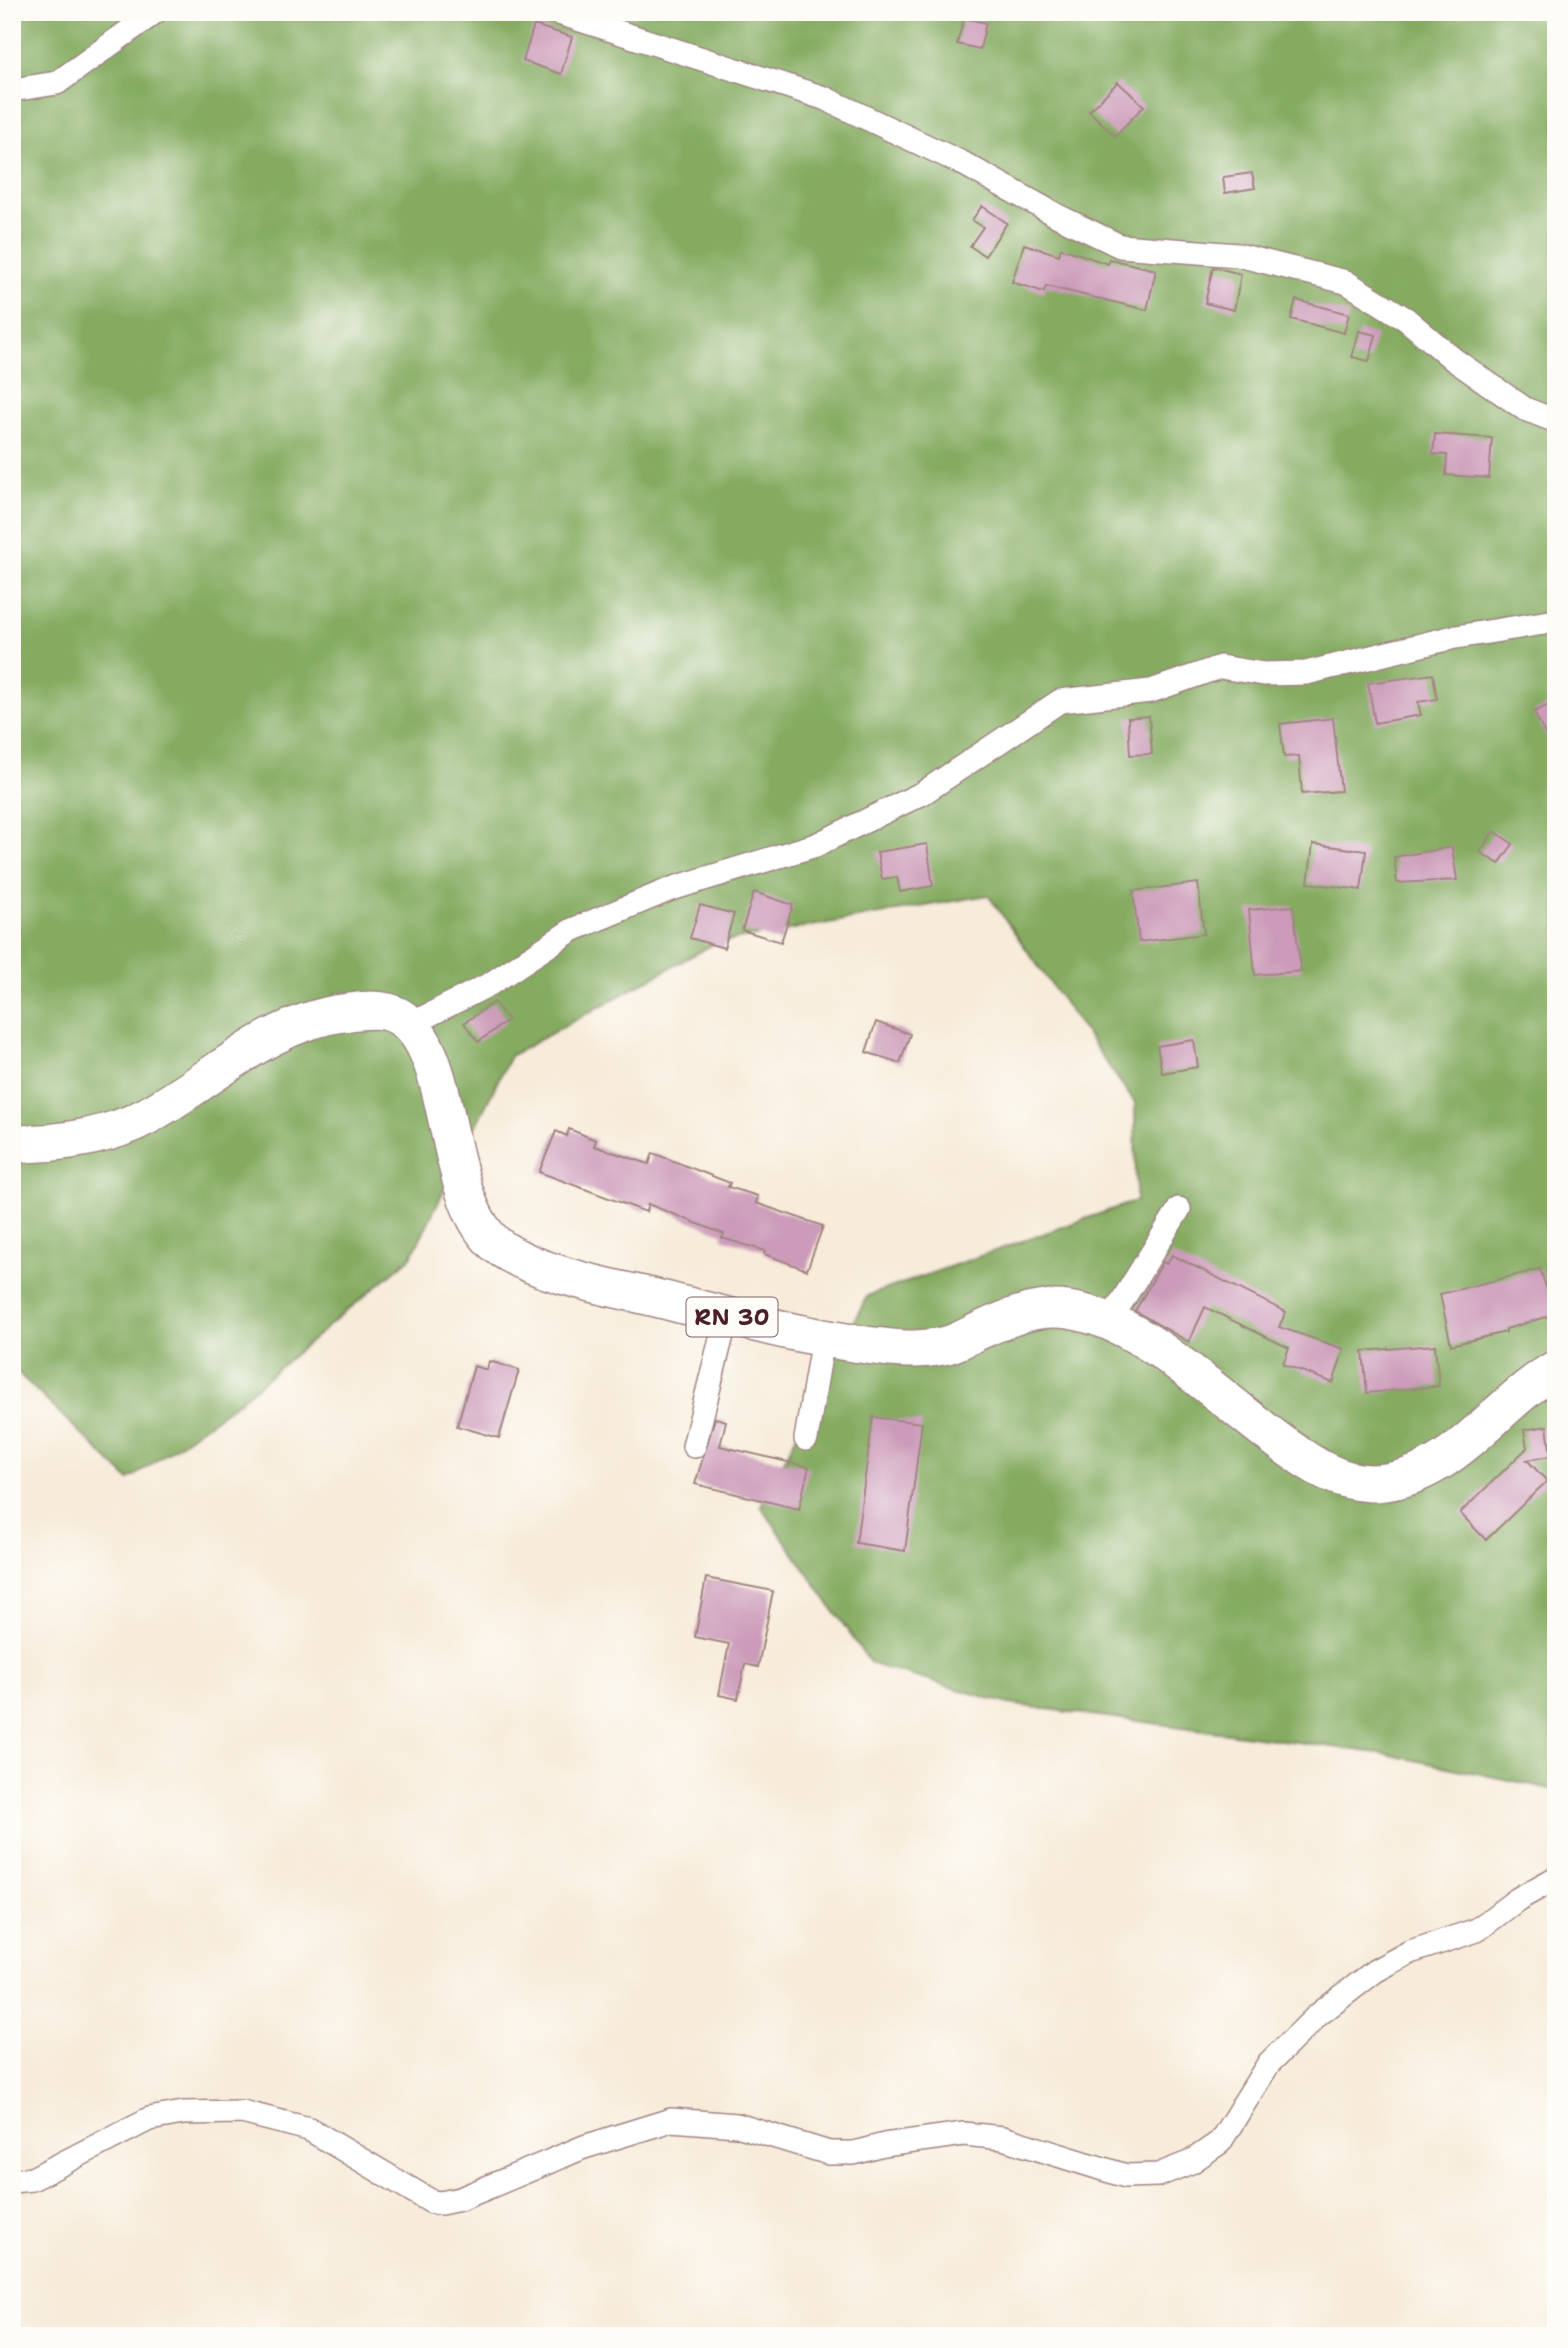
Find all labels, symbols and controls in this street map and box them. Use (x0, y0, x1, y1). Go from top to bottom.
road number: RN 30 (686, 1298, 778, 1336)

